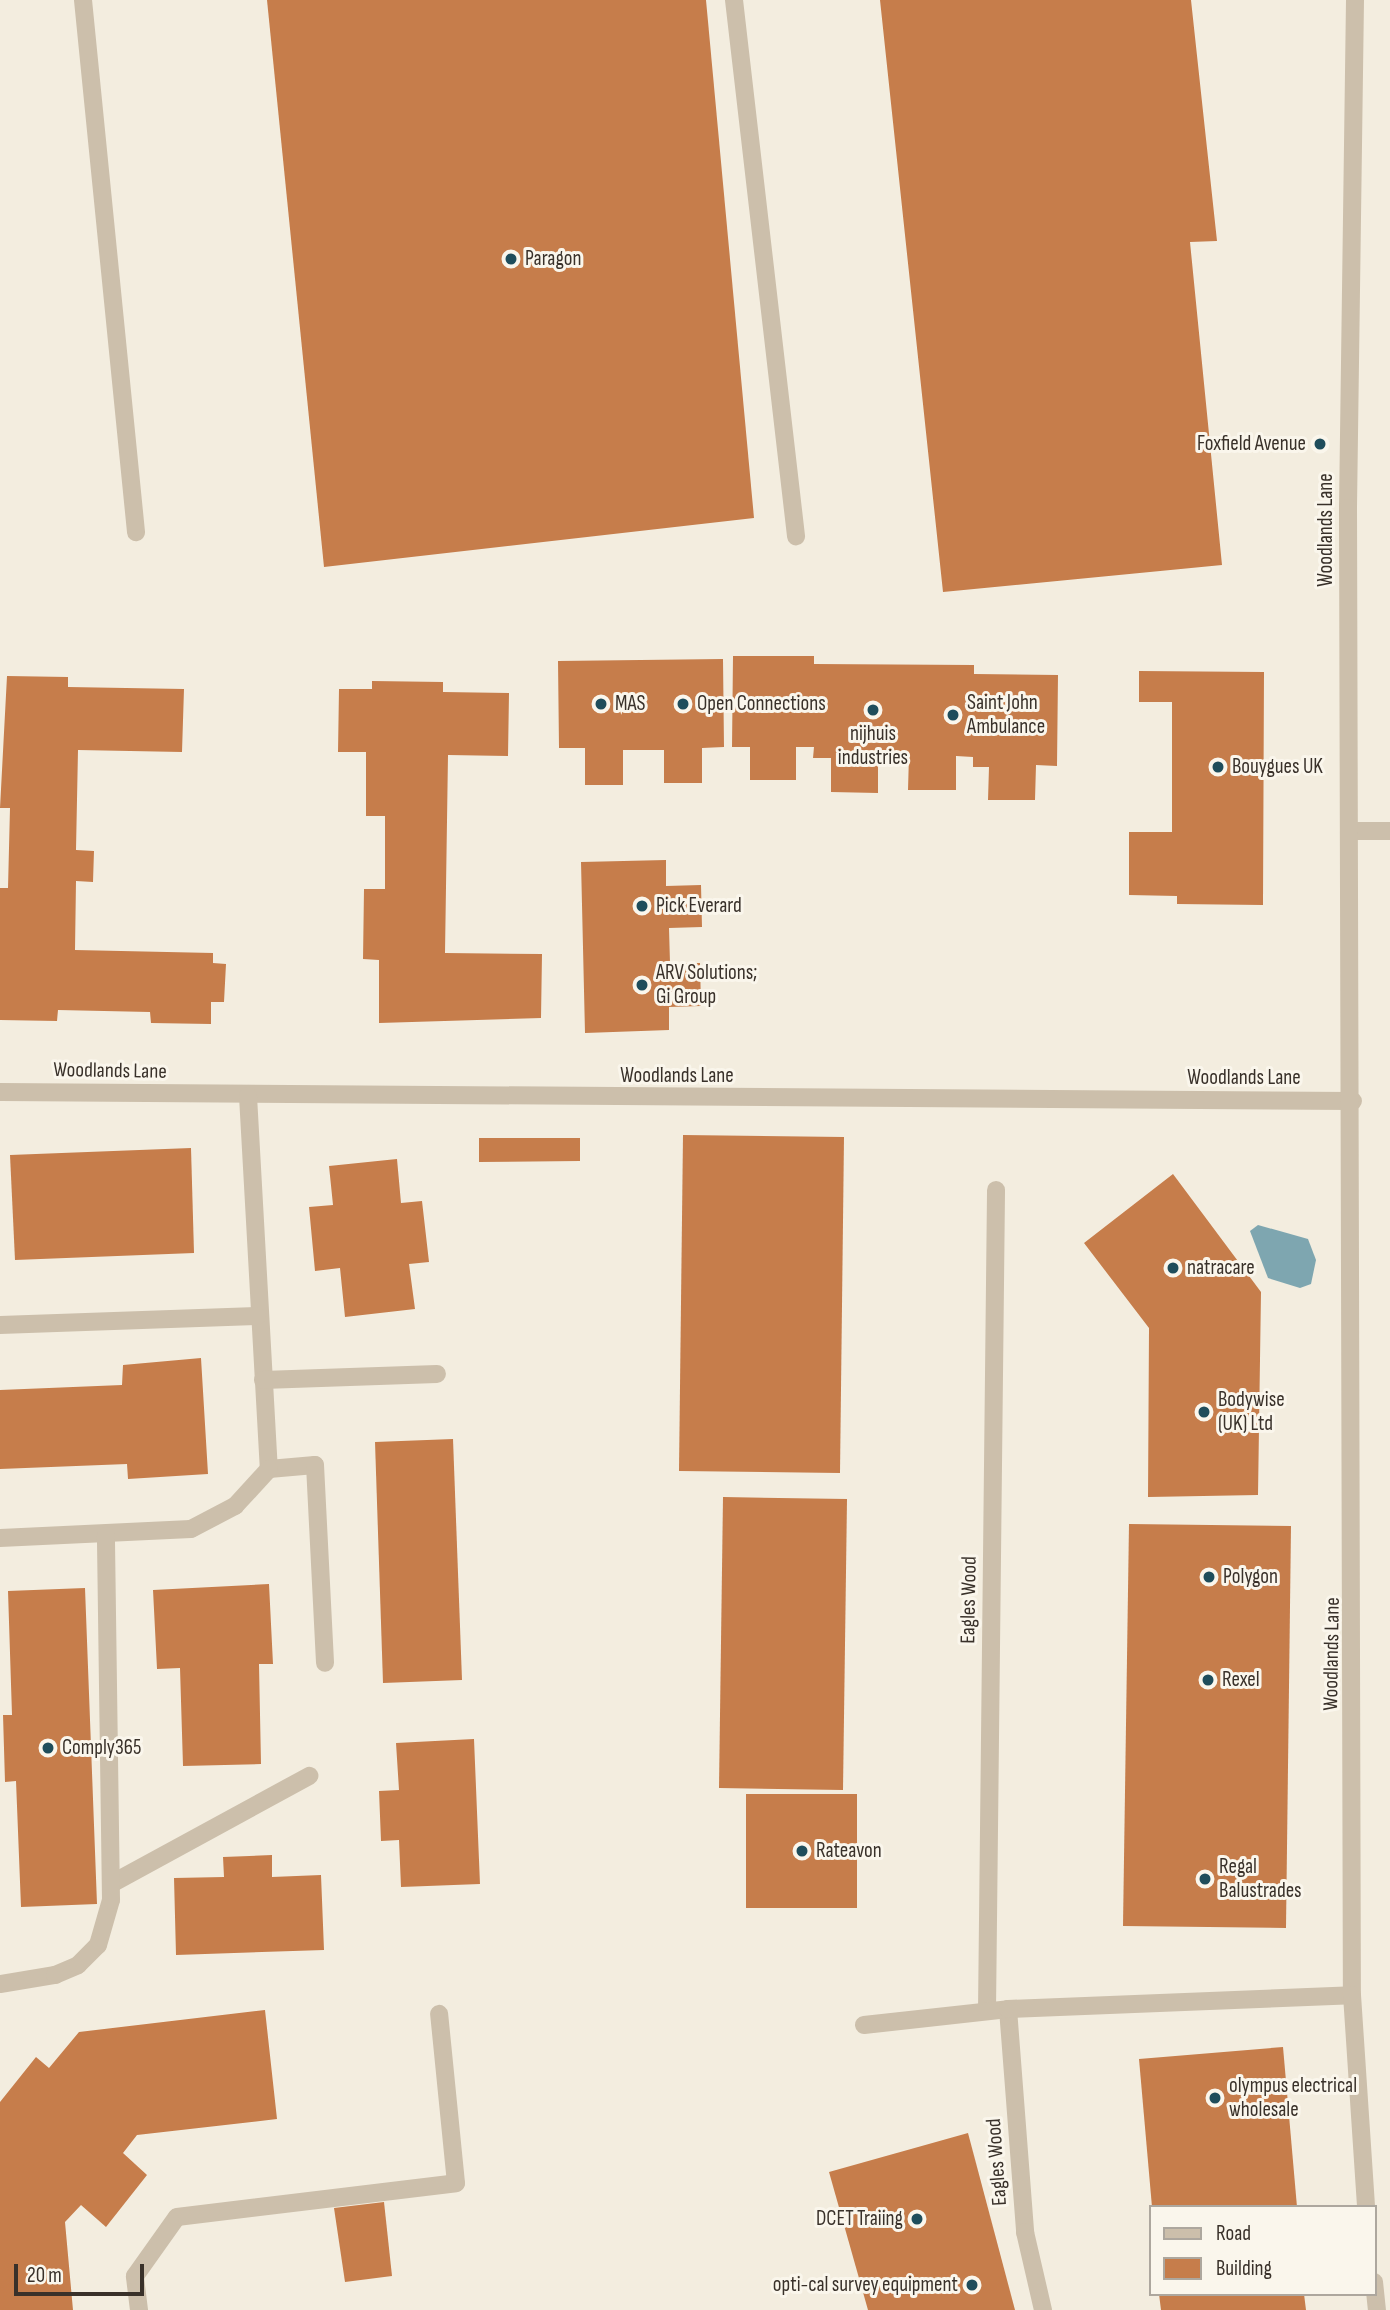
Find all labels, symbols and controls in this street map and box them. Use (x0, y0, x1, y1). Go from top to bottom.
place label: Paragon (525, 246, 581, 272)
marker: Paragon (503, 251, 519, 267)
place label: Foxfield Avenue (1197, 431, 1306, 457)
marker: Foxfield Avenue (1312, 436, 1328, 452)
street label: Woodlands Lane (1313, 473, 1339, 587)
place label: Saint John Ambulance (967, 690, 1045, 740)
place label: MAS (615, 691, 645, 717)
place label: Open Connections (697, 691, 826, 717)
marker: MAS (593, 696, 609, 712)
marker: Open Connections (675, 696, 691, 712)
marker: nijhuis industries (865, 702, 881, 718)
marker: Saint John Ambulance (945, 707, 961, 723)
place label: nijhuis industries (838, 721, 908, 771)
place label: Bouygues UK (1232, 754, 1323, 780)
marker: Bouygues UK (1210, 759, 1226, 775)
place label: Pick Everard (656, 893, 742, 919)
marker: Pick Everard (634, 898, 650, 914)
place label: ARV Solutions; Gi Group (656, 960, 757, 1010)
marker: ARV Solutions; Gi Group (634, 977, 650, 993)
street label: Woodlands Lane (53, 1057, 167, 1085)
street label: Woodlands Lane (620, 1063, 734, 1089)
street label: Woodlands Lane (1187, 1065, 1301, 1091)
place label: natracare (1187, 1255, 1255, 1281)
marker: natracare (1165, 1260, 1181, 1276)
place label: Bodywise (UK) Ltd (1218, 1387, 1285, 1437)
marker: Bodywise (UK) Ltd (1196, 1404, 1212, 1420)
street label: Eagles Wood (956, 1556, 982, 1644)
place label: Polygon (1223, 1564, 1278, 1590)
marker: Polygon (1201, 1569, 1217, 1585)
street label: Woodlands Lane (1318, 1597, 1346, 1711)
place label: Rexel (1222, 1667, 1260, 1693)
marker: Rexel (1200, 1672, 1216, 1688)
place label: Comply365 (62, 1735, 141, 1761)
marker: Comply365 (40, 1740, 56, 1756)
place label: Rateavon (816, 1838, 882, 1864)
marker: Rateavon (794, 1843, 810, 1859)
place label: Regal Balustrades (1219, 1854, 1302, 1904)
marker: Regal Balustrades (1197, 1871, 1213, 1887)
place label: olympus electrical wholesale (1229, 2073, 1357, 2123)
marker: olympus electrical wholesale (1207, 2090, 1223, 2106)
street label: Eagles Wood (981, 2117, 1013, 2207)
legend (1148, 2205, 1376, 2296)
place label: DCET Traiing (816, 2206, 903, 2232)
marker: DCET Traiing (909, 2211, 925, 2227)
text: Road (1216, 2221, 1251, 2246)
scale bar (18, 2250, 147, 2294)
text: Building (1216, 2256, 1272, 2281)
text: 20 m (27, 2263, 62, 2288)
place label: opti-cal survey equipment (773, 2272, 958, 2298)
marker: opti-cal survey equipment (964, 2277, 980, 2293)

